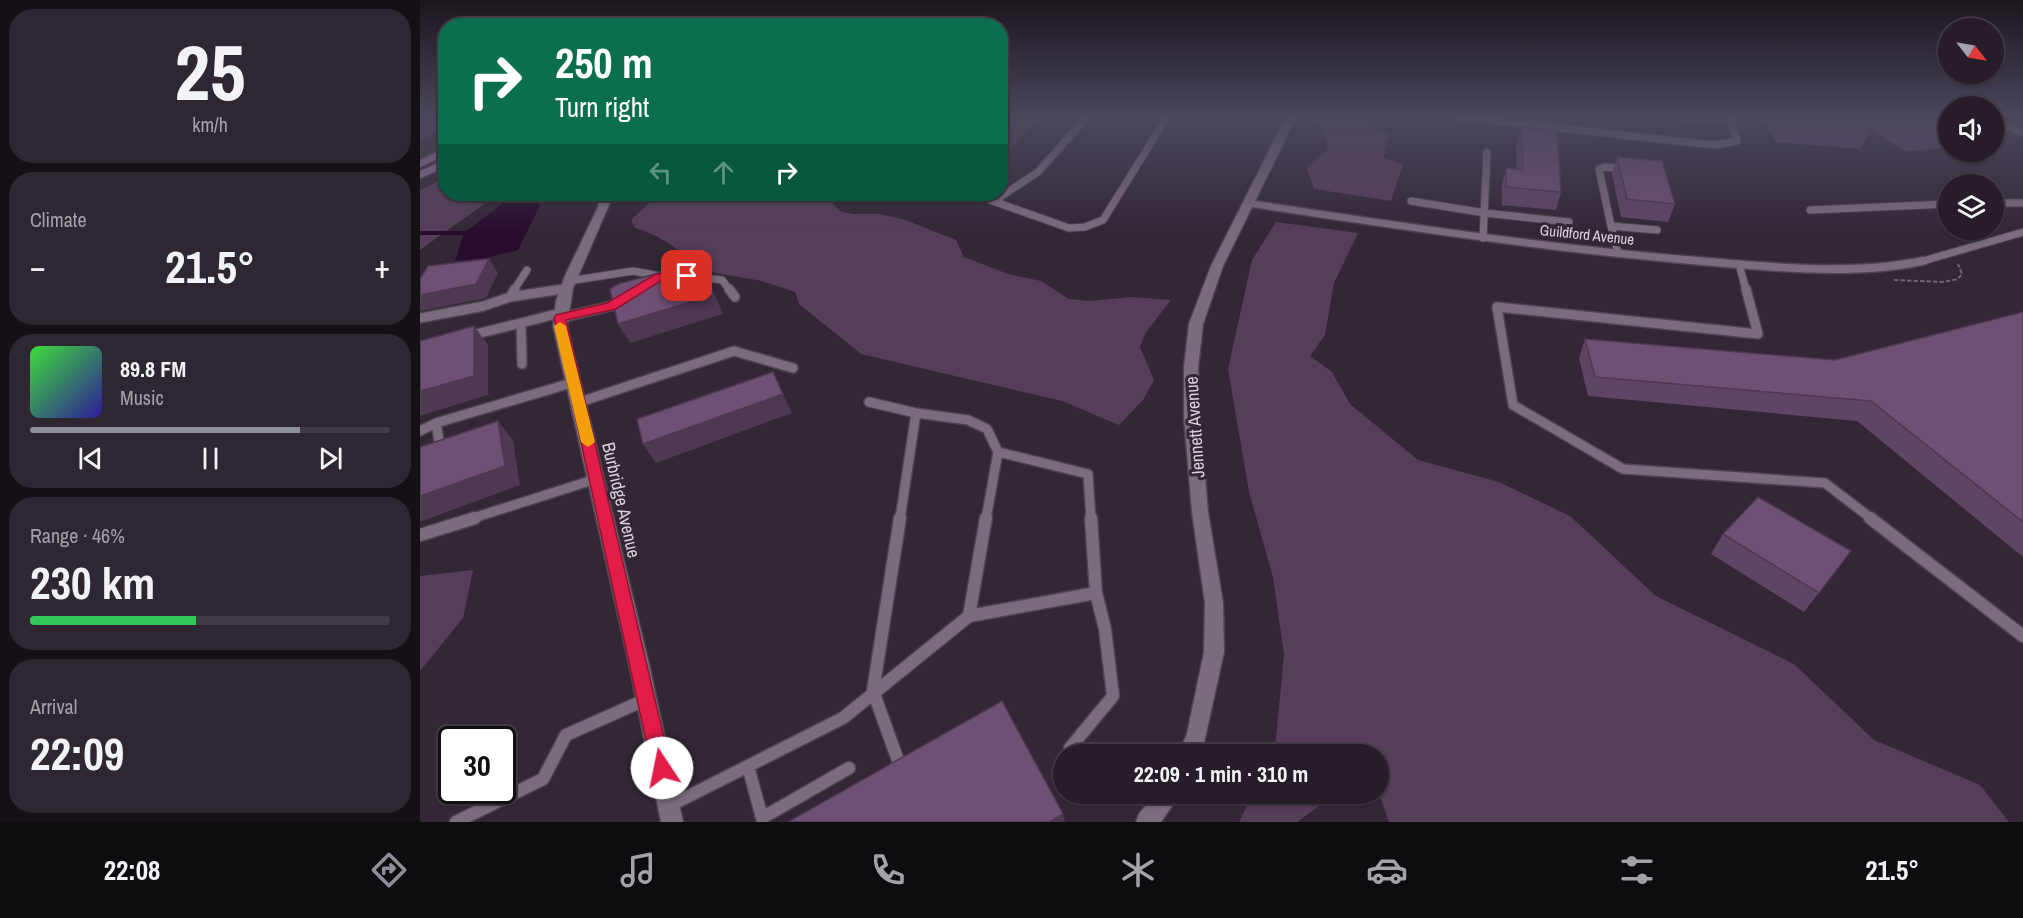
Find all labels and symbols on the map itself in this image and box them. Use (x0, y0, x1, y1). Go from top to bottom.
north arrow (1938, 18, 2004, 84)
street label: Guildford Avenue (1539, 219, 1635, 250)
pin (661, 250, 712, 301)
street label: Jennett Avenue (1178, 376, 1211, 479)
street label: Burbridge Avenue (596, 440, 647, 560)
speed limit sign: 30 (438, 726, 516, 804)
position arrow (630, 736, 694, 800)

